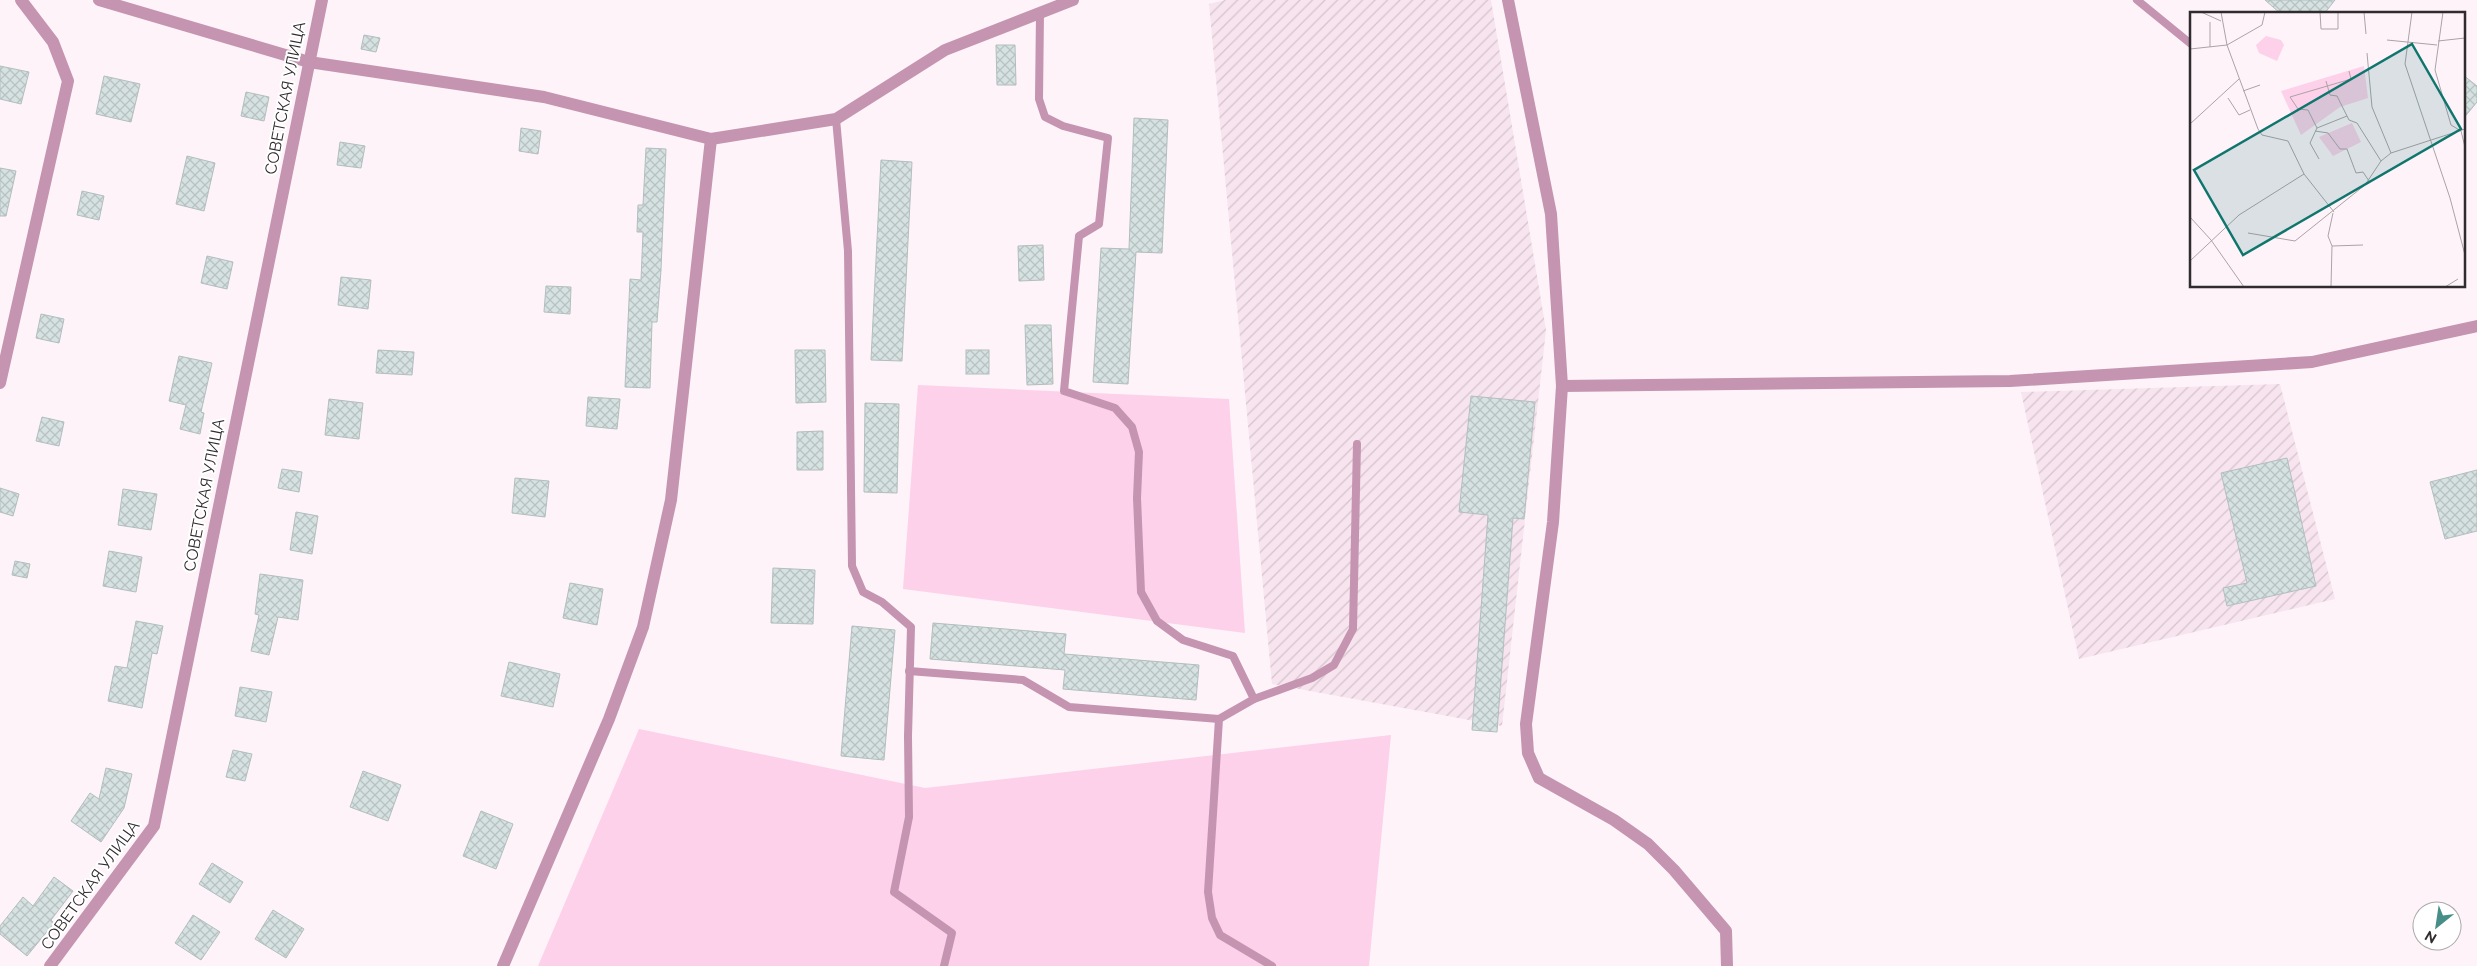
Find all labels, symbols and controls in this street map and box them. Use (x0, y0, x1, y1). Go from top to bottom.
inset map (2190, 12, 2464, 288)
street label: СОВЕТСКАЯ УЛИЦА (261, 20, 309, 176)
street label: СОВЕТСКАЯ УЛИЦА (180, 417, 228, 573)
street label: СОВЕТСКАЯ УЛИЦА (37, 817, 143, 953)
north arrow (2412, 901, 2462, 951)
text: N (2422, 928, 2439, 947)

